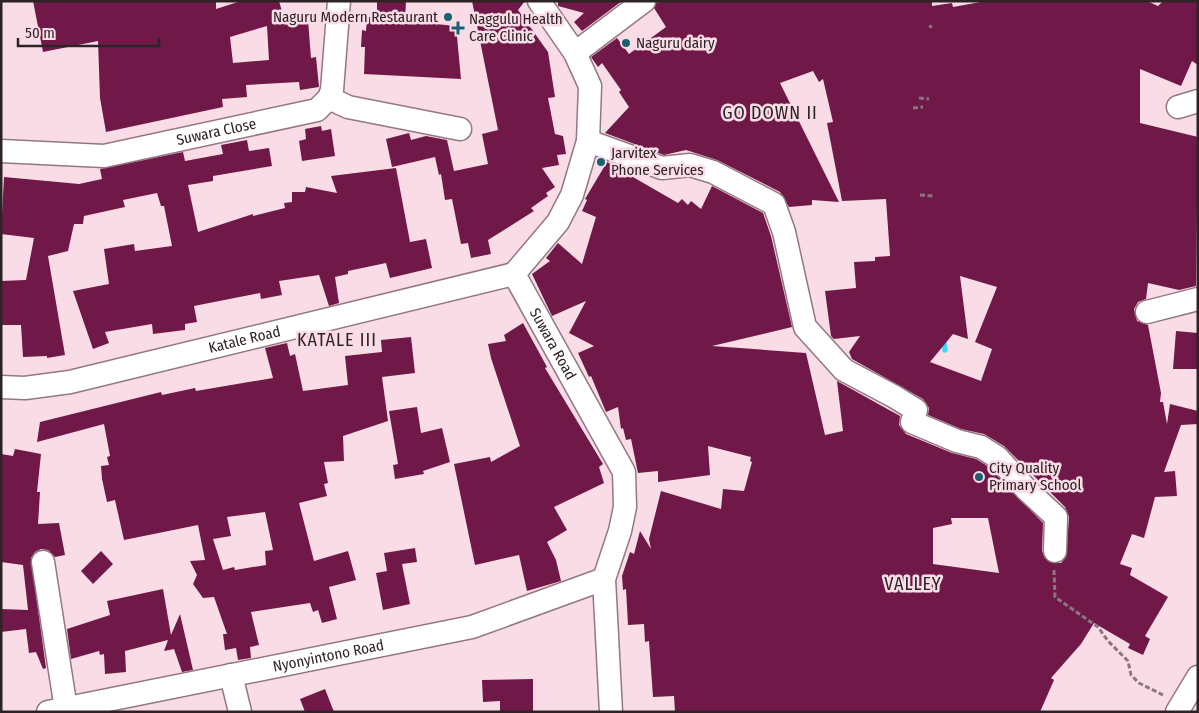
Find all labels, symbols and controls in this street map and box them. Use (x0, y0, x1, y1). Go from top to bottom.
place label: Naguru Modern Restaurant (273, 8, 438, 26)
place label: Naggulu Health Care Clinic (469, 10, 563, 45)
marker: Naguru Modern Restaurant (442, 11, 454, 23)
scale bar (18, 15, 159, 47)
marker: Naggulu Health Care Clinic (451, 21, 465, 35)
text: 50 m (25, 24, 55, 42)
place label: Naguru dairy (636, 34, 715, 52)
marker: Naguru dairy (620, 37, 632, 49)
district label: GO DOWN II (722, 102, 818, 124)
street label: Suwara Close (175, 114, 258, 149)
place label: Jarvitex Phone Services (611, 144, 704, 179)
marker: Jarvitex Phone Services (595, 156, 607, 168)
street label: Suwara Road (526, 305, 580, 383)
street label: Katale Road (207, 322, 282, 357)
district label: KATALE III (297, 329, 377, 351)
place label: City Quality Primary School (989, 459, 1081, 494)
marker: City Quality Primary School (973, 471, 985, 483)
district label: VALLEY (884, 573, 942, 595)
street label: Nyonyintono Road (271, 636, 386, 676)

